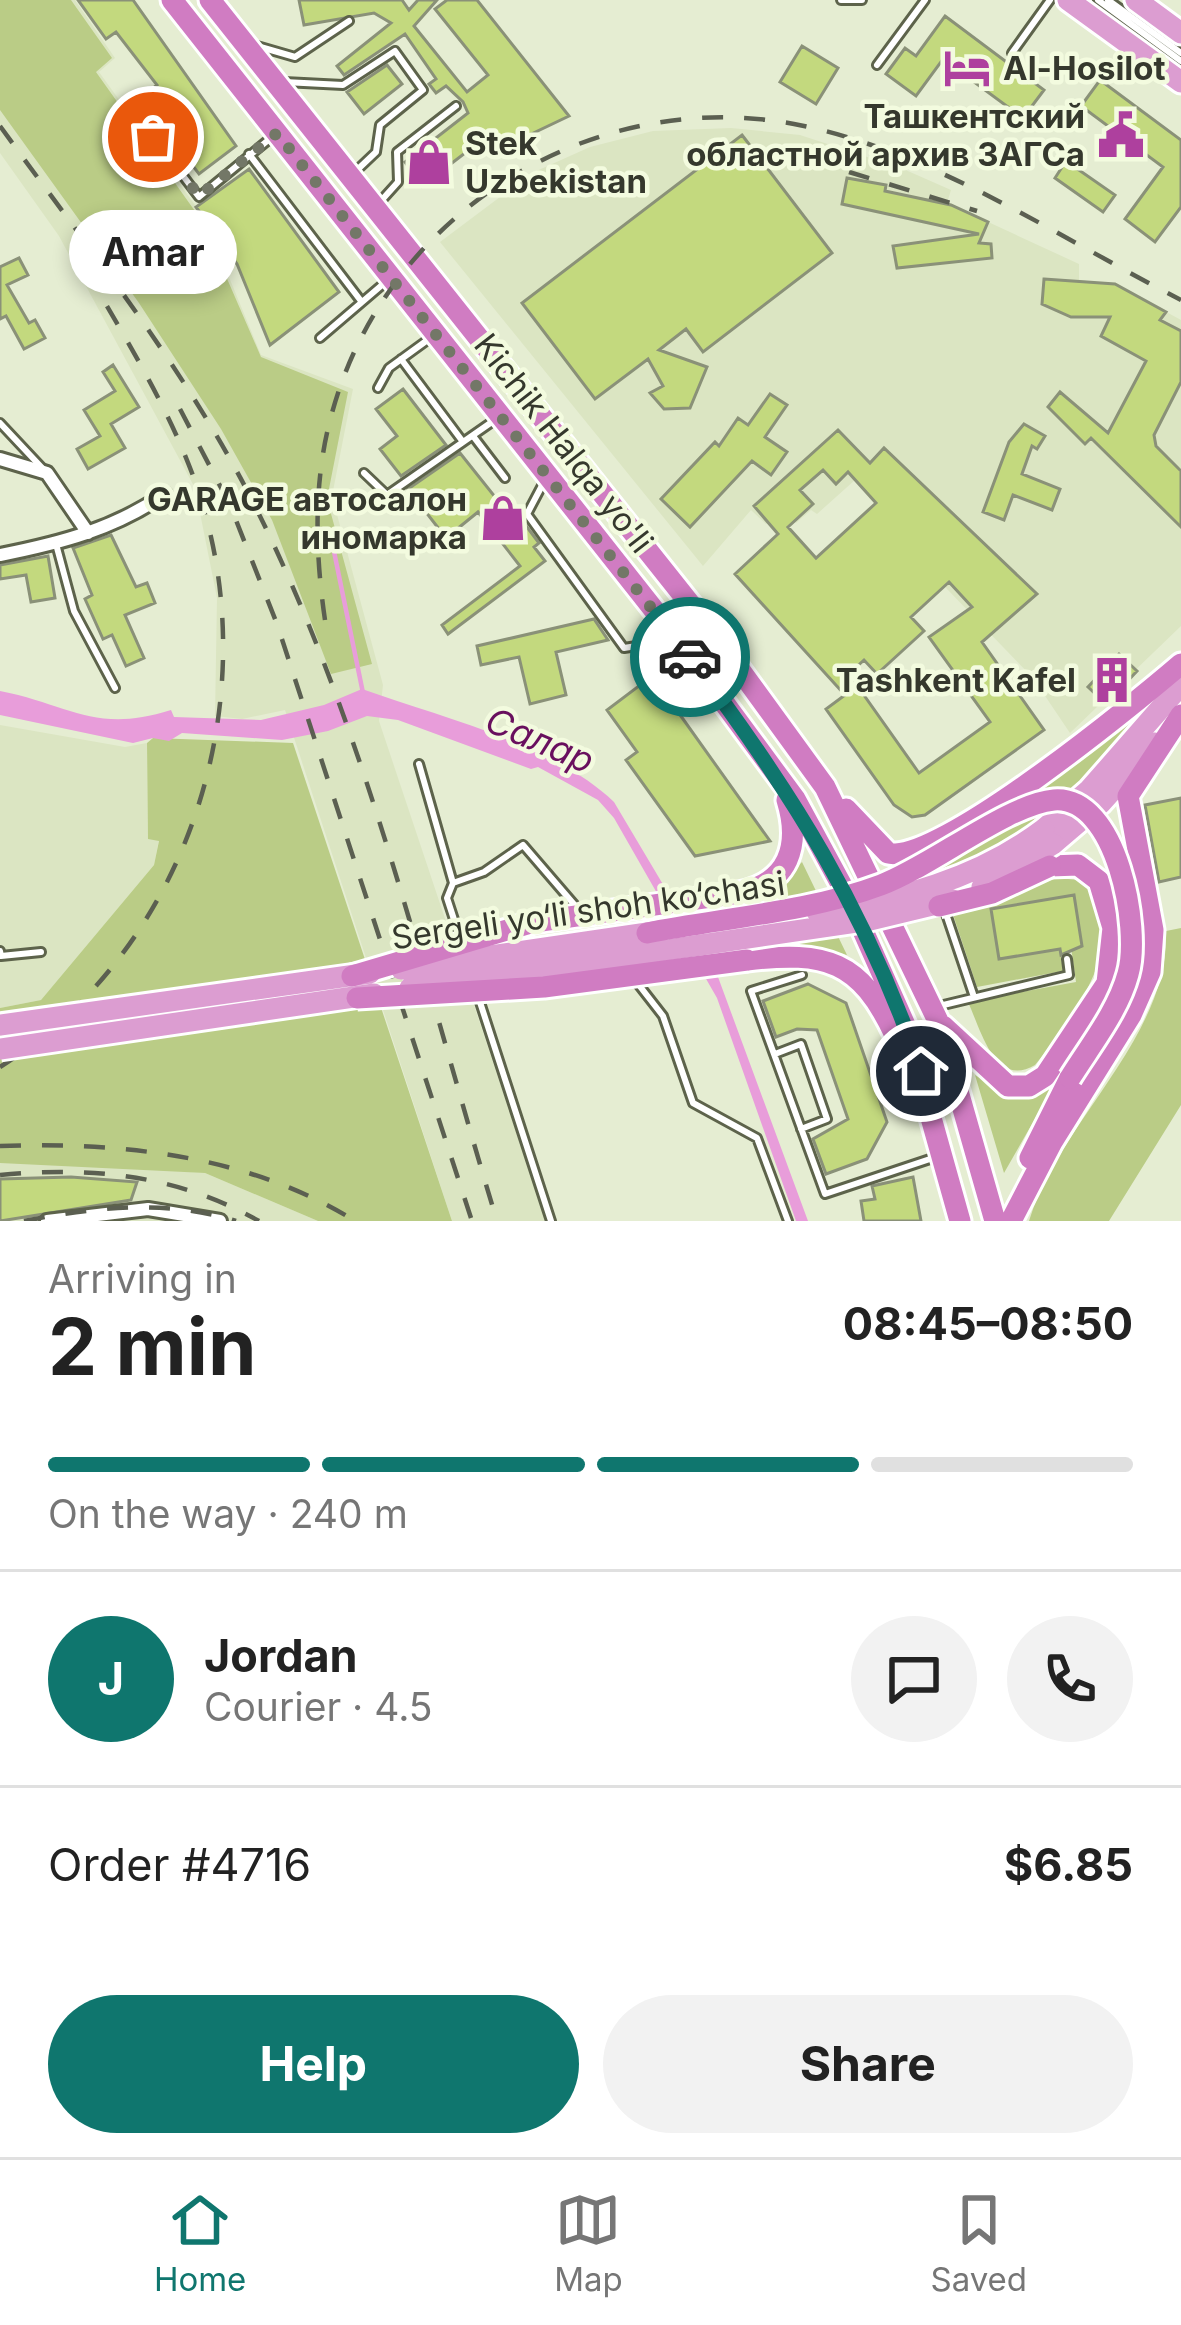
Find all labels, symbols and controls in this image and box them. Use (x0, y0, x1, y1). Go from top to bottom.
hotel icon: Al-Hosilot (942, 43, 992, 93)
place label: Al-Hosilot (1003, 48, 1166, 88)
pin (102, 86, 204, 188)
place label: Ташкентский областной архив ЗАГСа (686, 96, 1085, 174)
icon: bag (120, 104, 186, 170)
public building icon: Ташкентский областной архив ЗАГСа (1096, 110, 1146, 160)
place label: Stek Uzbekistan (465, 123, 647, 201)
shop icon: Stek Uzbekistan (404, 137, 454, 187)
callout: Amar (69, 209, 237, 293)
text: Amar (101, 228, 205, 275)
street label: Kichik Halqa yo'li (466, 326, 662, 560)
place label: GARAGE автосалон иномарка (147, 479, 467, 557)
shop icon: GARAGE автосалон иномарка (478, 493, 528, 543)
courier (630, 597, 750, 717)
icon: car (657, 624, 723, 690)
building icon: Tashkent Kafel (1087, 655, 1137, 705)
place label: Tashkent Kafel (836, 660, 1076, 700)
water label: Салар (479, 698, 601, 782)
street label: Sergeli yo‘li shoh ko‘chasi (389, 863, 787, 957)
pin (870, 1020, 972, 1122)
icon: home (888, 1038, 954, 1104)
text: Arriving in (48, 1255, 237, 1302)
text: 08:45–08:50 (843, 1296, 1133, 1351)
text: 2 min (48, 1299, 256, 1394)
text: On the way · 240 m (48, 1490, 408, 1537)
button: chat (851, 1616, 977, 1742)
button: phone (1007, 1616, 1133, 1742)
text: Jordan (204, 1628, 358, 1683)
text: J (98, 1651, 124, 1706)
text: Courier · 4.5 (204, 1683, 433, 1730)
text: Order #4716 (48, 1837, 311, 1892)
text: $6.85 (1004, 1837, 1133, 1892)
button: Help (48, 1995, 579, 2133)
button: Share (603, 1995, 1133, 2133)
tab: Home (154, 2187, 246, 2299)
tab: Map (554, 2187, 623, 2299)
tab: Saved (931, 2187, 1027, 2299)

